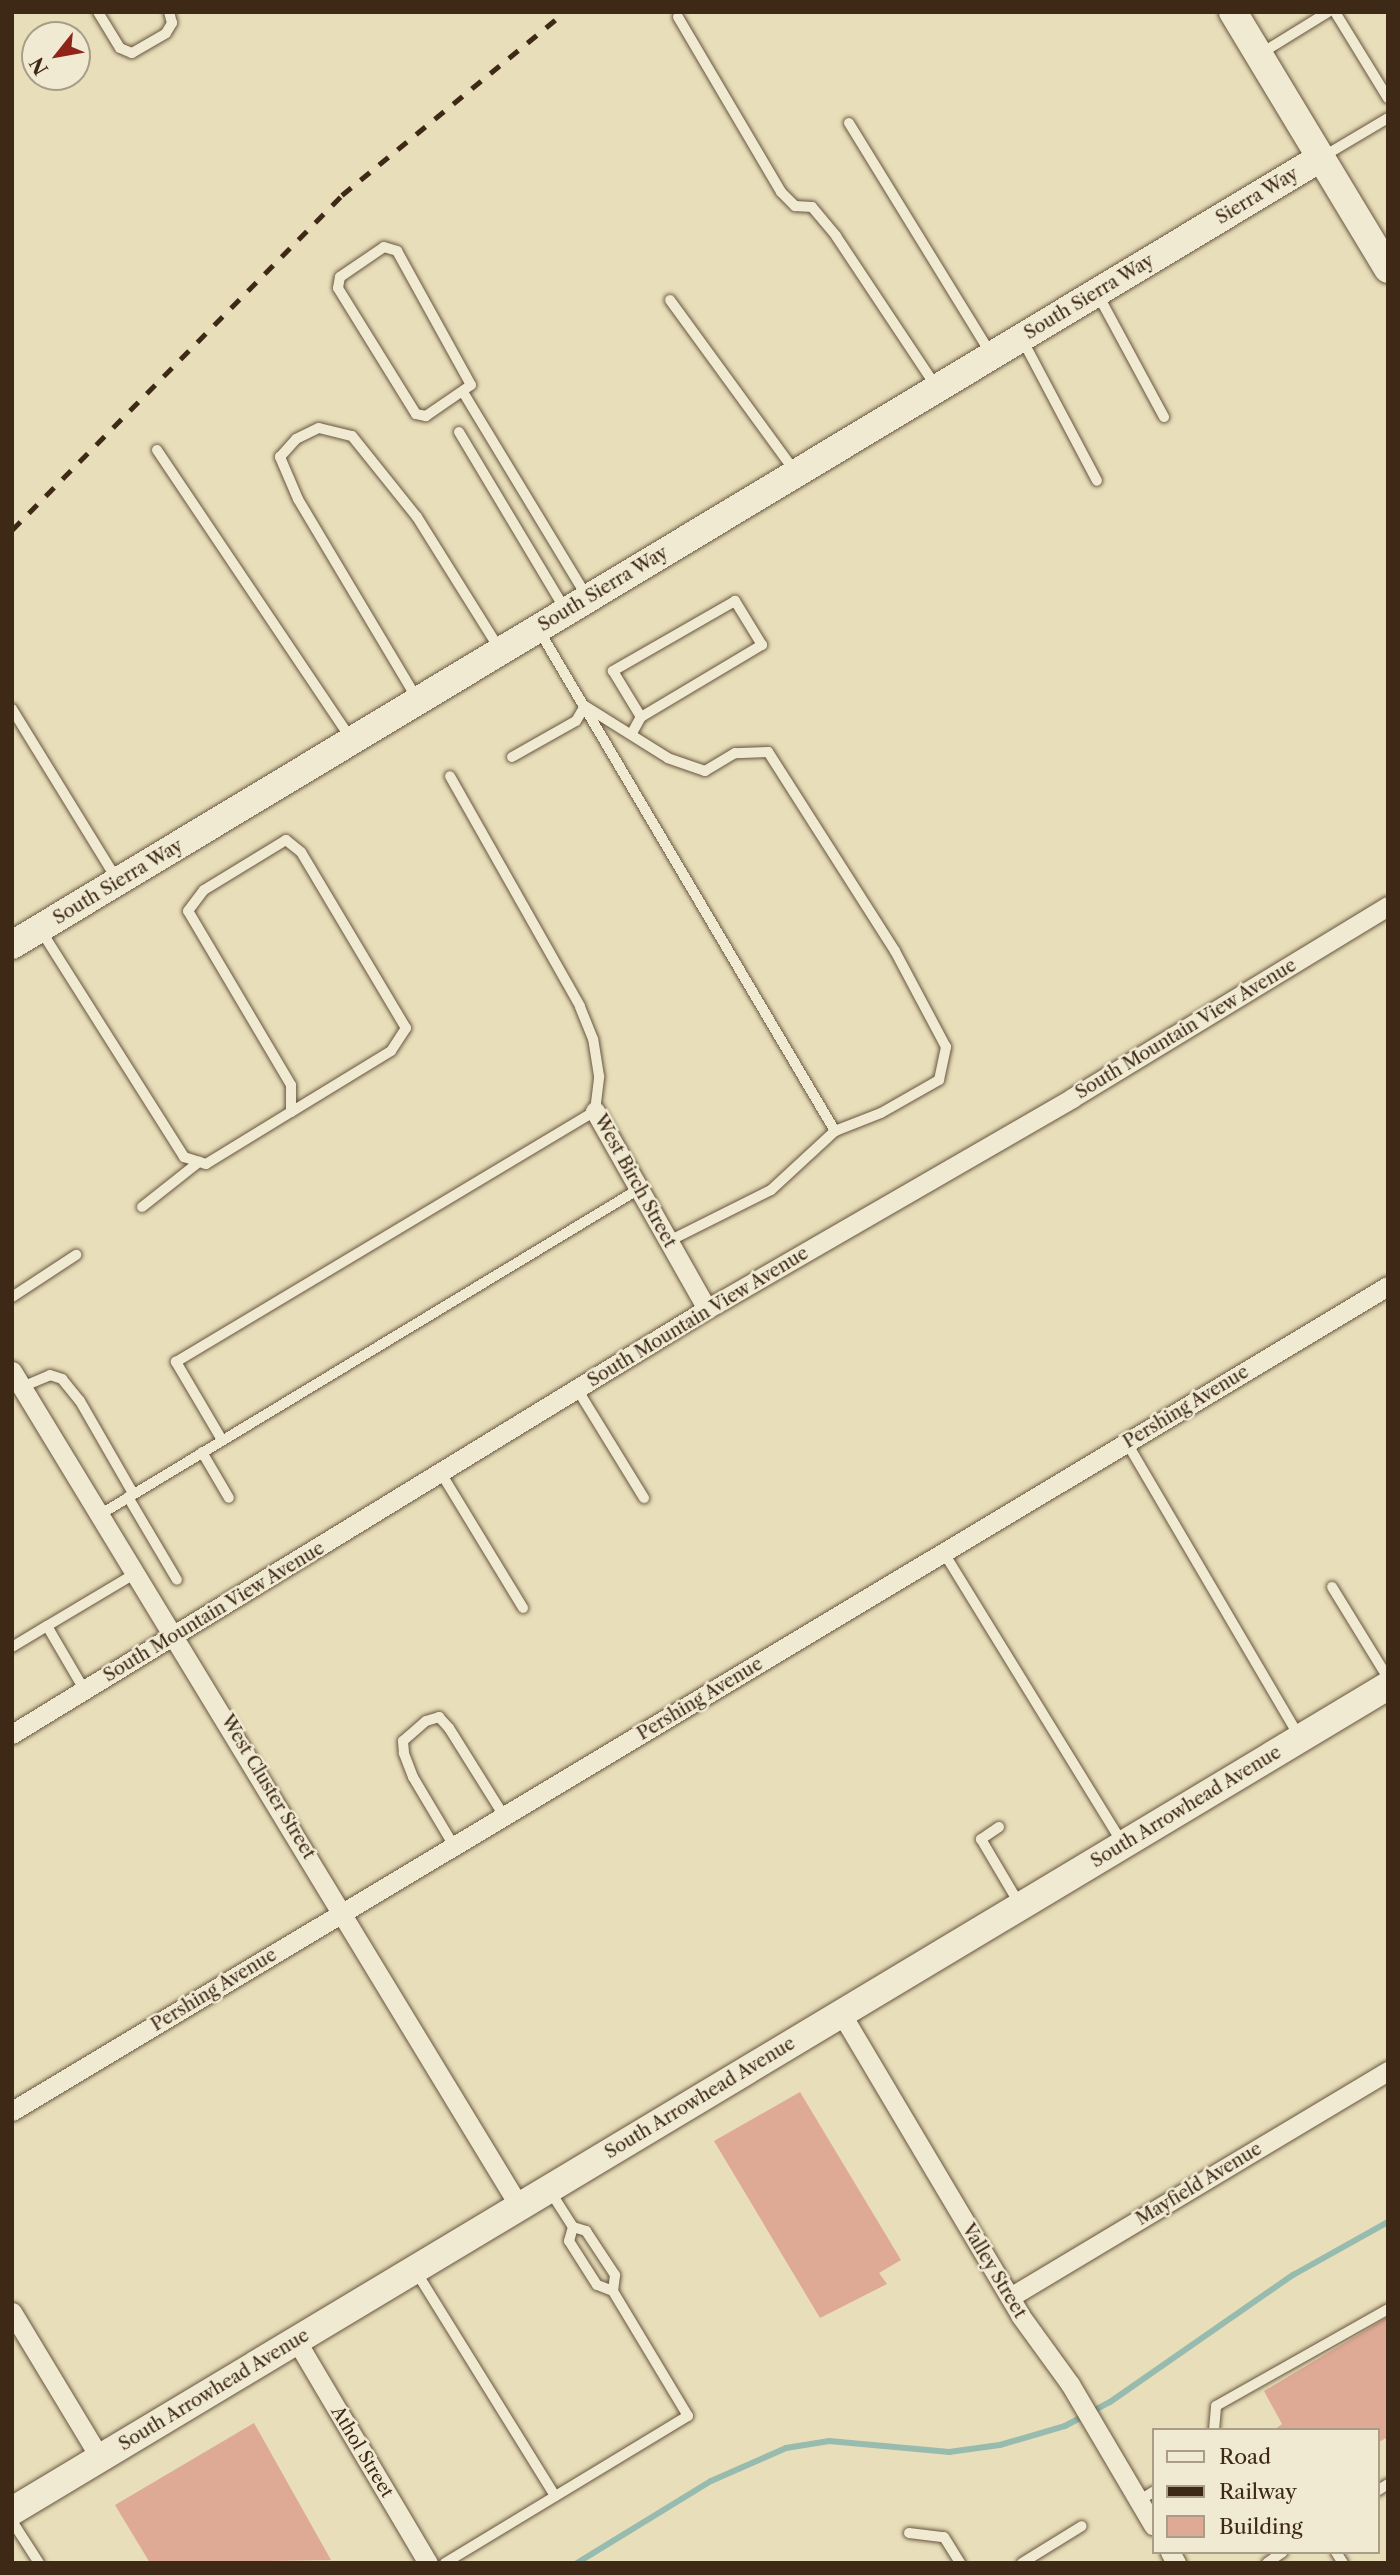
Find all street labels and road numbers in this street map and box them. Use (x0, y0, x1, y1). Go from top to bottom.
street label: Sierra Way (1212, 163, 1302, 229)
street label: South Sierra Way (1020, 250, 1158, 344)
street label: South Sierra Way (534, 542, 672, 636)
street label: South Sierra Way (49, 835, 187, 929)
street label: South Mountain View Avenue (1071, 954, 1301, 1104)
street label: West Birch Street (589, 1111, 681, 1251)
street label: South Mountain View Avenue (583, 1242, 813, 1392)
street label: Pershing Avenue (1119, 1361, 1253, 1453)
street label: South Mountain View Avenue (99, 1537, 329, 1687)
street label: Pershing Avenue (633, 1653, 767, 1745)
street label: West Cluster Street (216, 1711, 320, 1863)
street label: South Arrowhead Avenue (1086, 1741, 1286, 1873)
street label: Pershing Avenue (147, 1944, 281, 2036)
street label: South Arrowhead Avenue (600, 2032, 800, 2164)
street label: Mayfield Avenue (1132, 2138, 1266, 2230)
street label: Valley Street (957, 2220, 1031, 2322)
street label: South Arrowhead Avenue (114, 2324, 314, 2456)
street label: Athol Street (326, 2402, 398, 2502)

